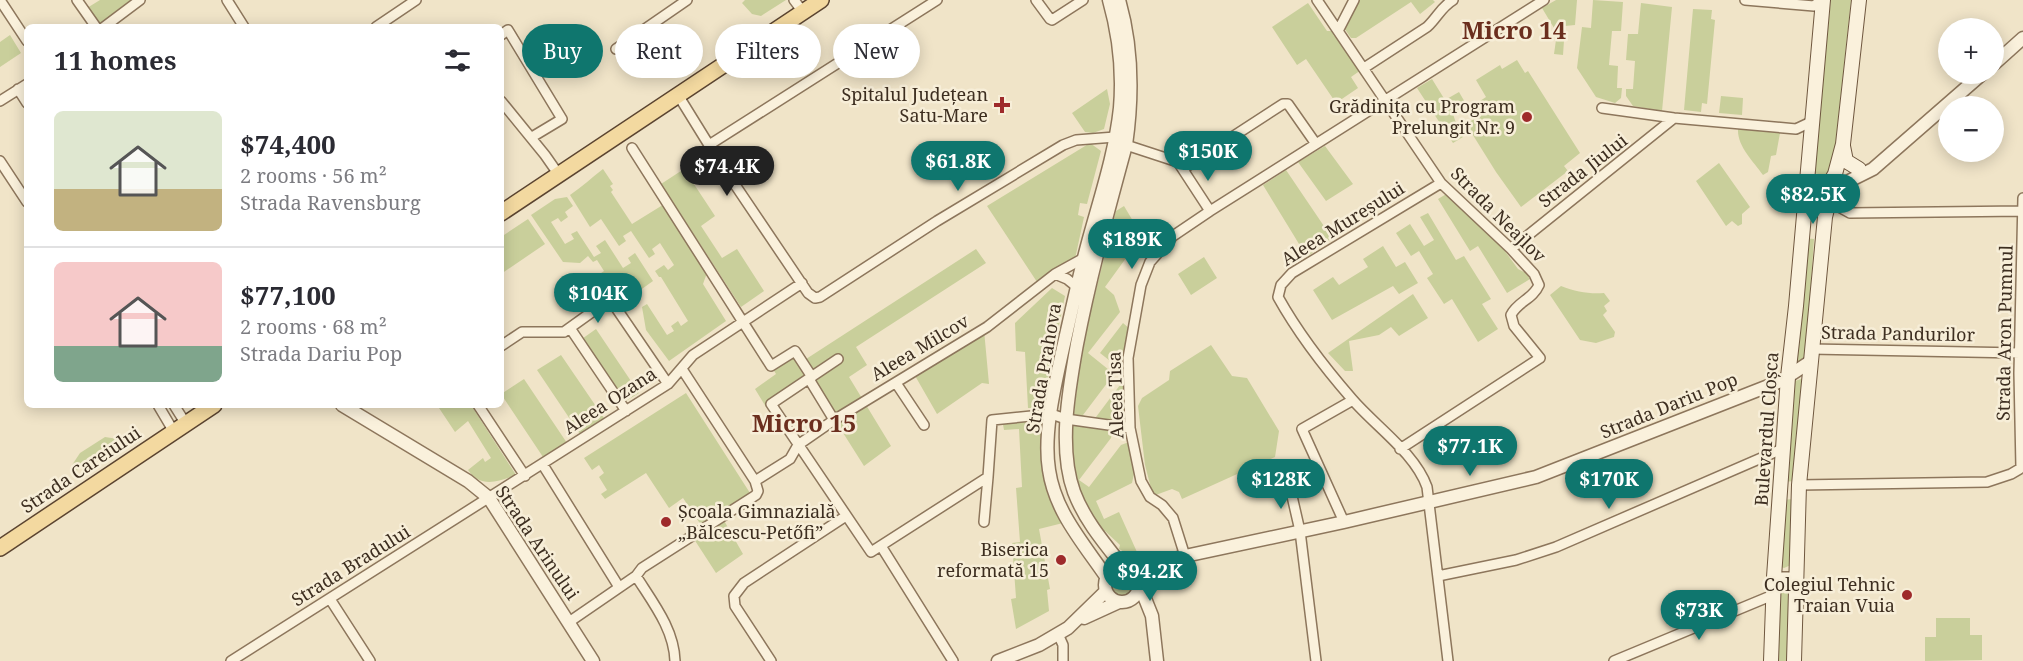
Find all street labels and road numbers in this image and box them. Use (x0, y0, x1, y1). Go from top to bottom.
street label: Strada Jiului (1533, 128, 1632, 212)
street label: Strada Neajlov (1446, 161, 1552, 268)
street label: Aleea Mureșului (1276, 175, 1409, 271)
street label: Strada Aron Pumnul (1990, 244, 2018, 421)
street label: Strada Prahova (1020, 301, 1066, 435)
street label: Aleea Milcov (866, 308, 973, 386)
street label: Strada Pandurilor (1821, 320, 1976, 346)
street label: Aleea Tisa (1101, 351, 1129, 439)
street label: Bulevardul Cloșca (1749, 351, 1783, 507)
street label: Aleea Ozana (558, 361, 661, 439)
street label: Strada Dariu Pop (1596, 367, 1741, 444)
street label: Strada Careiului (16, 420, 145, 518)
street label: Strada Arinului (491, 481, 585, 604)
street label: Strada Bradului (287, 519, 414, 611)

